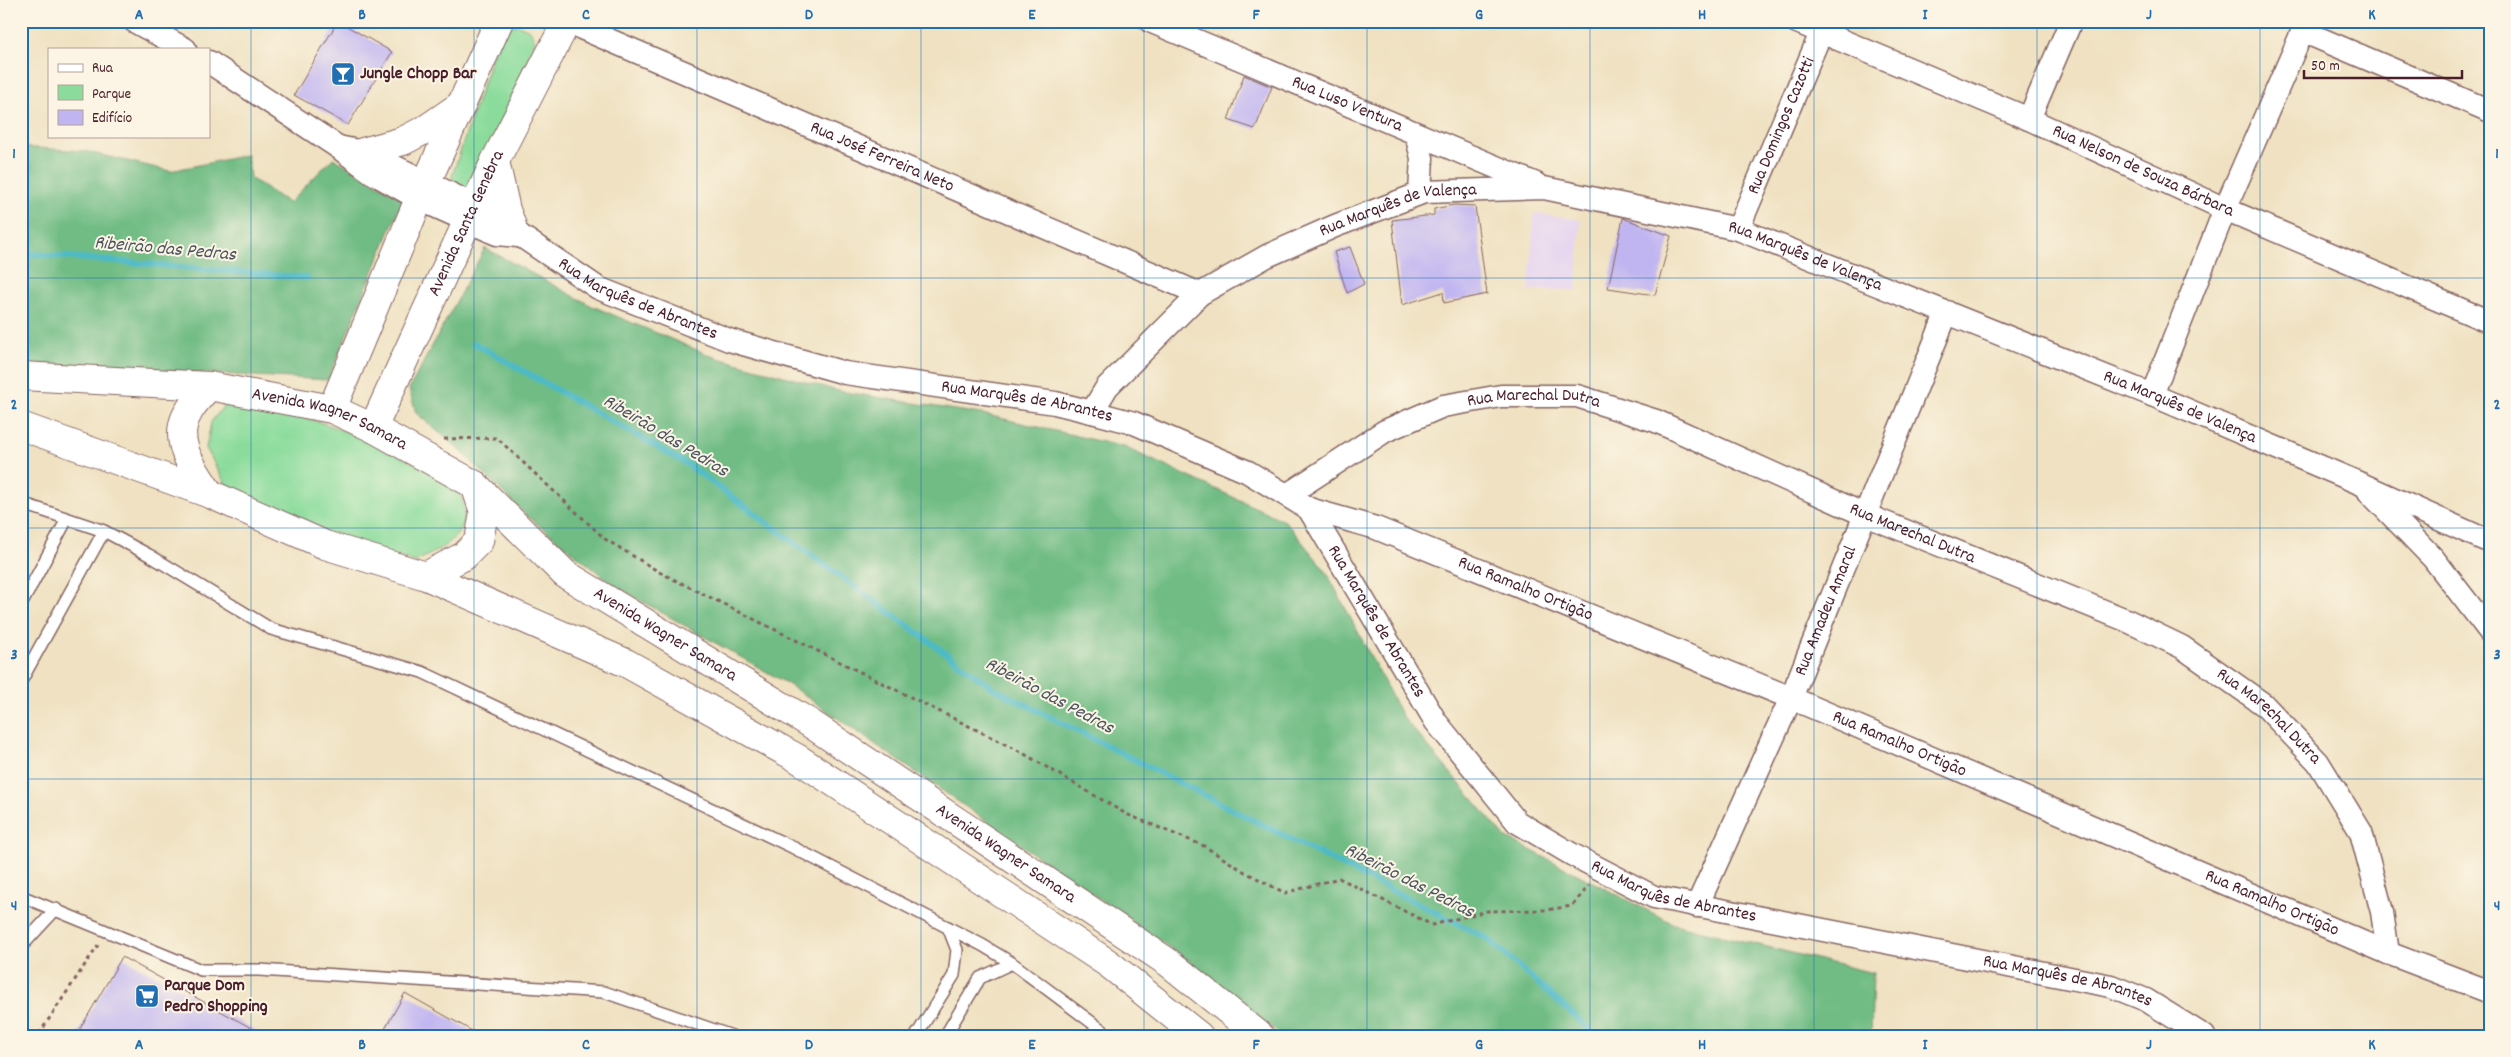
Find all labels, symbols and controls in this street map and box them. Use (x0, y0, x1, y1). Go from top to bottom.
text: A (135, 4, 144, 27)
text: B (358, 4, 366, 27)
text: C (582, 4, 590, 27)
text: D (805, 4, 814, 27)
text: E (1028, 4, 1036, 27)
text: F (1252, 4, 1260, 27)
text: G (1475, 4, 1483, 27)
text: H (1698, 4, 1706, 27)
text: I (1923, 4, 1929, 27)
text: J (2146, 4, 2152, 27)
text: K (2368, 4, 2376, 27)
legend (48, 48, 210, 138)
scale bar (2304, 48, 2461, 80)
street label: Rua Domingos Cazotti (1742, 53, 1822, 198)
text: 50 m (2311, 56, 2340, 78)
text: Rua (92, 58, 114, 80)
bar icon: Jungle Chopp Bar (330, 61, 356, 87)
place label: Jungle Chopp Bar (360, 62, 477, 87)
street label: Rua Luso Ventura (1288, 70, 1407, 139)
text: Parque (92, 84, 132, 106)
text: Edifício (92, 108, 132, 130)
street label: Rua José Ferreira Neto (806, 115, 958, 199)
street label: Rua Nelson de Souza Bárbara (2048, 119, 2238, 224)
text: 1 (12, 143, 16, 166)
text: 1 (2495, 143, 2499, 166)
street label: Avenida Santa Genebra (422, 145, 511, 300)
street label: Rua Marquês de Valença (1315, 178, 1478, 244)
street label: Rua Marquês de Valença (1726, 215, 1886, 298)
water label: Ribeirão das Pedras (93, 230, 238, 270)
street label: Rua Marquês de Abrantes (553, 252, 721, 347)
street label: Rua Marquês de Valença (2099, 364, 2261, 451)
street label: Rua Marquês de Abrantes (940, 374, 1115, 429)
street label: Avenida Wagner Samara (250, 382, 412, 457)
street label: Rua Marechal Dutra (1465, 384, 1604, 415)
water label: Ribeirão das Pedras (597, 389, 734, 486)
text: 2 (11, 394, 18, 417)
text: 2 (2494, 394, 2501, 417)
street label: Rua Marechal Dutra (1845, 497, 1980, 571)
street label: Rua Marquês de Abrantes (1321, 541, 1431, 703)
street label: Rua Amadeu Amaral (1789, 542, 1864, 680)
street label: Rua Ramalho Ortigão (1454, 550, 1597, 628)
street label: Avenida Wagner Samara (588, 582, 742, 688)
text: 3 (10, 644, 18, 667)
text: 3 (2493, 644, 2501, 667)
water label: Ribeirão das Pedras (980, 652, 1119, 743)
street label: Rua Marechal Dutra (2211, 662, 2327, 771)
street label: Rua Ramalho Ortigão (1828, 705, 1970, 784)
street label: Avenida Wagner Samara (930, 798, 1081, 910)
water label: Ribeirão das Pedras (1340, 838, 1479, 927)
street label: Rua Marquês de Abrantes (1586, 854, 1759, 929)
street label: Rua Ramalho Ortigão (2201, 864, 2343, 943)
text: 4 (11, 895, 17, 918)
text: 4 (2494, 895, 2500, 918)
street label: Rua Marquês de Abrantes (1981, 949, 2158, 1014)
place label: Parque Dom Pedro Shopping (164, 974, 268, 1020)
supermarket icon: Parque Dom Pedro Shopping (134, 983, 160, 1009)
text: A (135, 1034, 144, 1057)
text: B (358, 1034, 366, 1057)
text: C (582, 1034, 590, 1057)
text: D (805, 1034, 814, 1057)
text: E (1028, 1034, 1036, 1057)
text: F (1252, 1034, 1260, 1057)
text: G (1475, 1034, 1483, 1057)
text: H (1698, 1034, 1706, 1057)
text: I (1923, 1034, 1929, 1057)
text: J (2146, 1034, 2152, 1057)
text: K (2368, 1034, 2376, 1057)

